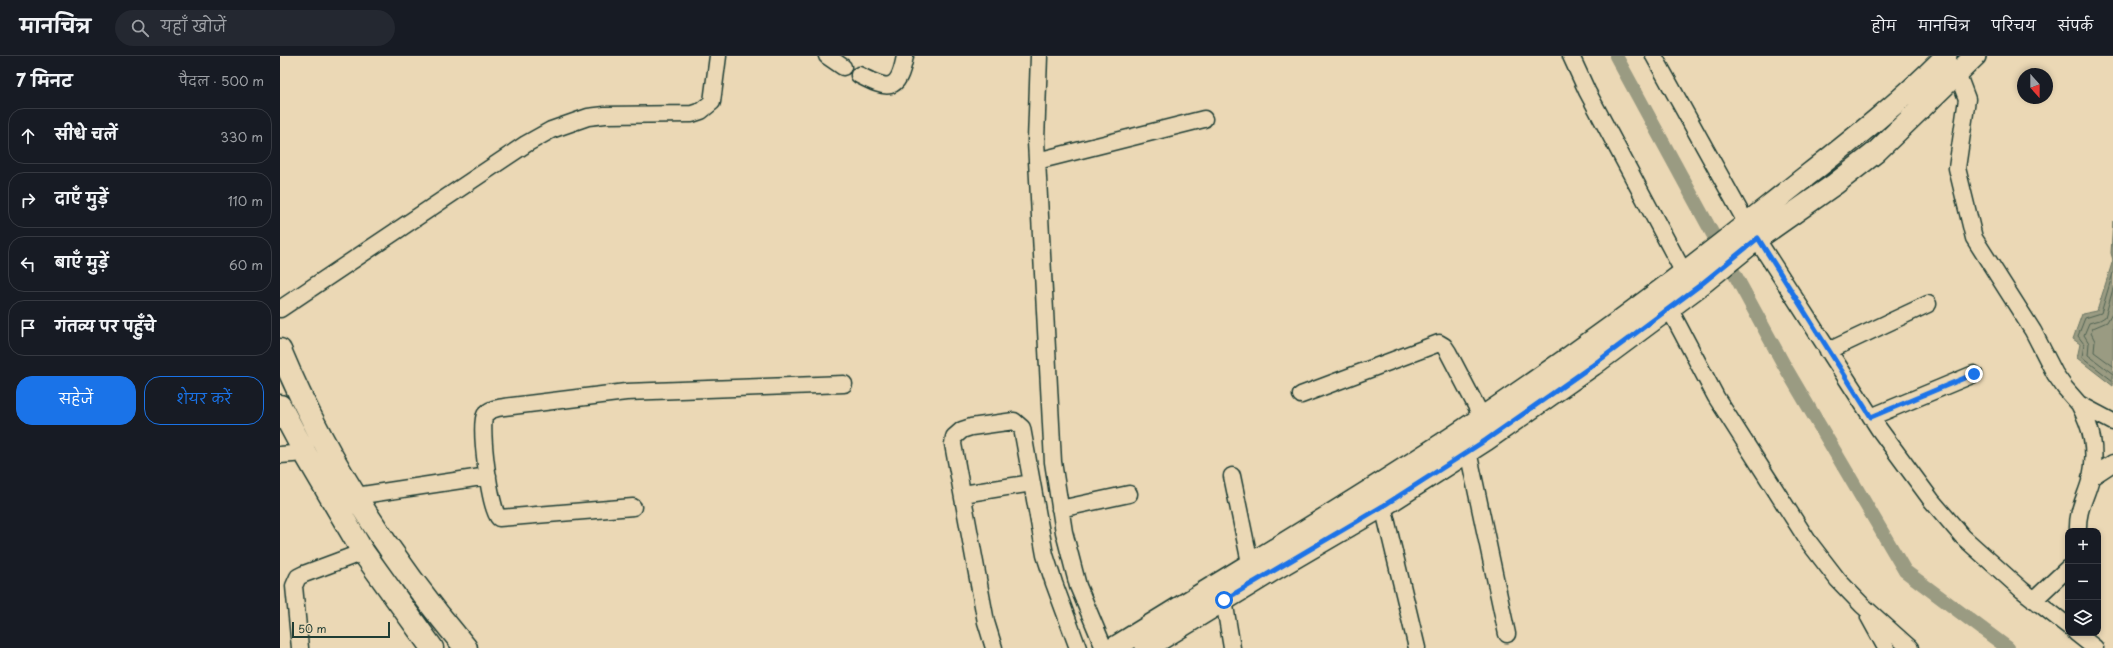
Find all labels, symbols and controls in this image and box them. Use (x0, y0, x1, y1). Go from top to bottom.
search box (115, 10, 395, 46)
text: मानचित्र (20, 11, 91, 39)
text: यहाँ खोजें (161, 14, 226, 37)
text: होम (1872, 15, 1896, 36)
text: मानचित्र (1918, 15, 1970, 36)
text: परिचय (1992, 15, 2036, 36)
text: संपर्क (2058, 15, 2093, 36)
icon: search (129, 17, 151, 39)
text: 7 मिनट (16, 67, 72, 93)
north arrow (2017, 68, 2053, 104)
text: पैदल · 500 m (179, 71, 264, 90)
text: सीधे चलें (55, 122, 117, 145)
icon: ahead (17, 125, 39, 147)
text: 330 m (220, 127, 263, 146)
text: दाएँ मुड़ें (55, 186, 108, 209)
icon: right (17, 189, 39, 211)
text: 110 m (228, 191, 263, 210)
text: बाएँ मुड़ें (55, 250, 109, 273)
icon: left (17, 253, 39, 275)
text: 60 m (229, 255, 263, 274)
text: गंतव्य पर पहुँचे (55, 314, 156, 337)
icon: arrive (17, 317, 39, 339)
route end (1965, 365, 1983, 383)
button: सहेजें (16, 376, 136, 425)
button: शेयर करें (144, 376, 264, 425)
map controls (2065, 528, 2101, 636)
button: + (2065, 528, 2101, 564)
button: − (2065, 564, 2101, 600)
route start (1215, 591, 1233, 609)
button: layers (2065, 600, 2101, 636)
scale bar (292, 620, 390, 639)
text: 50 m (298, 620, 327, 637)

